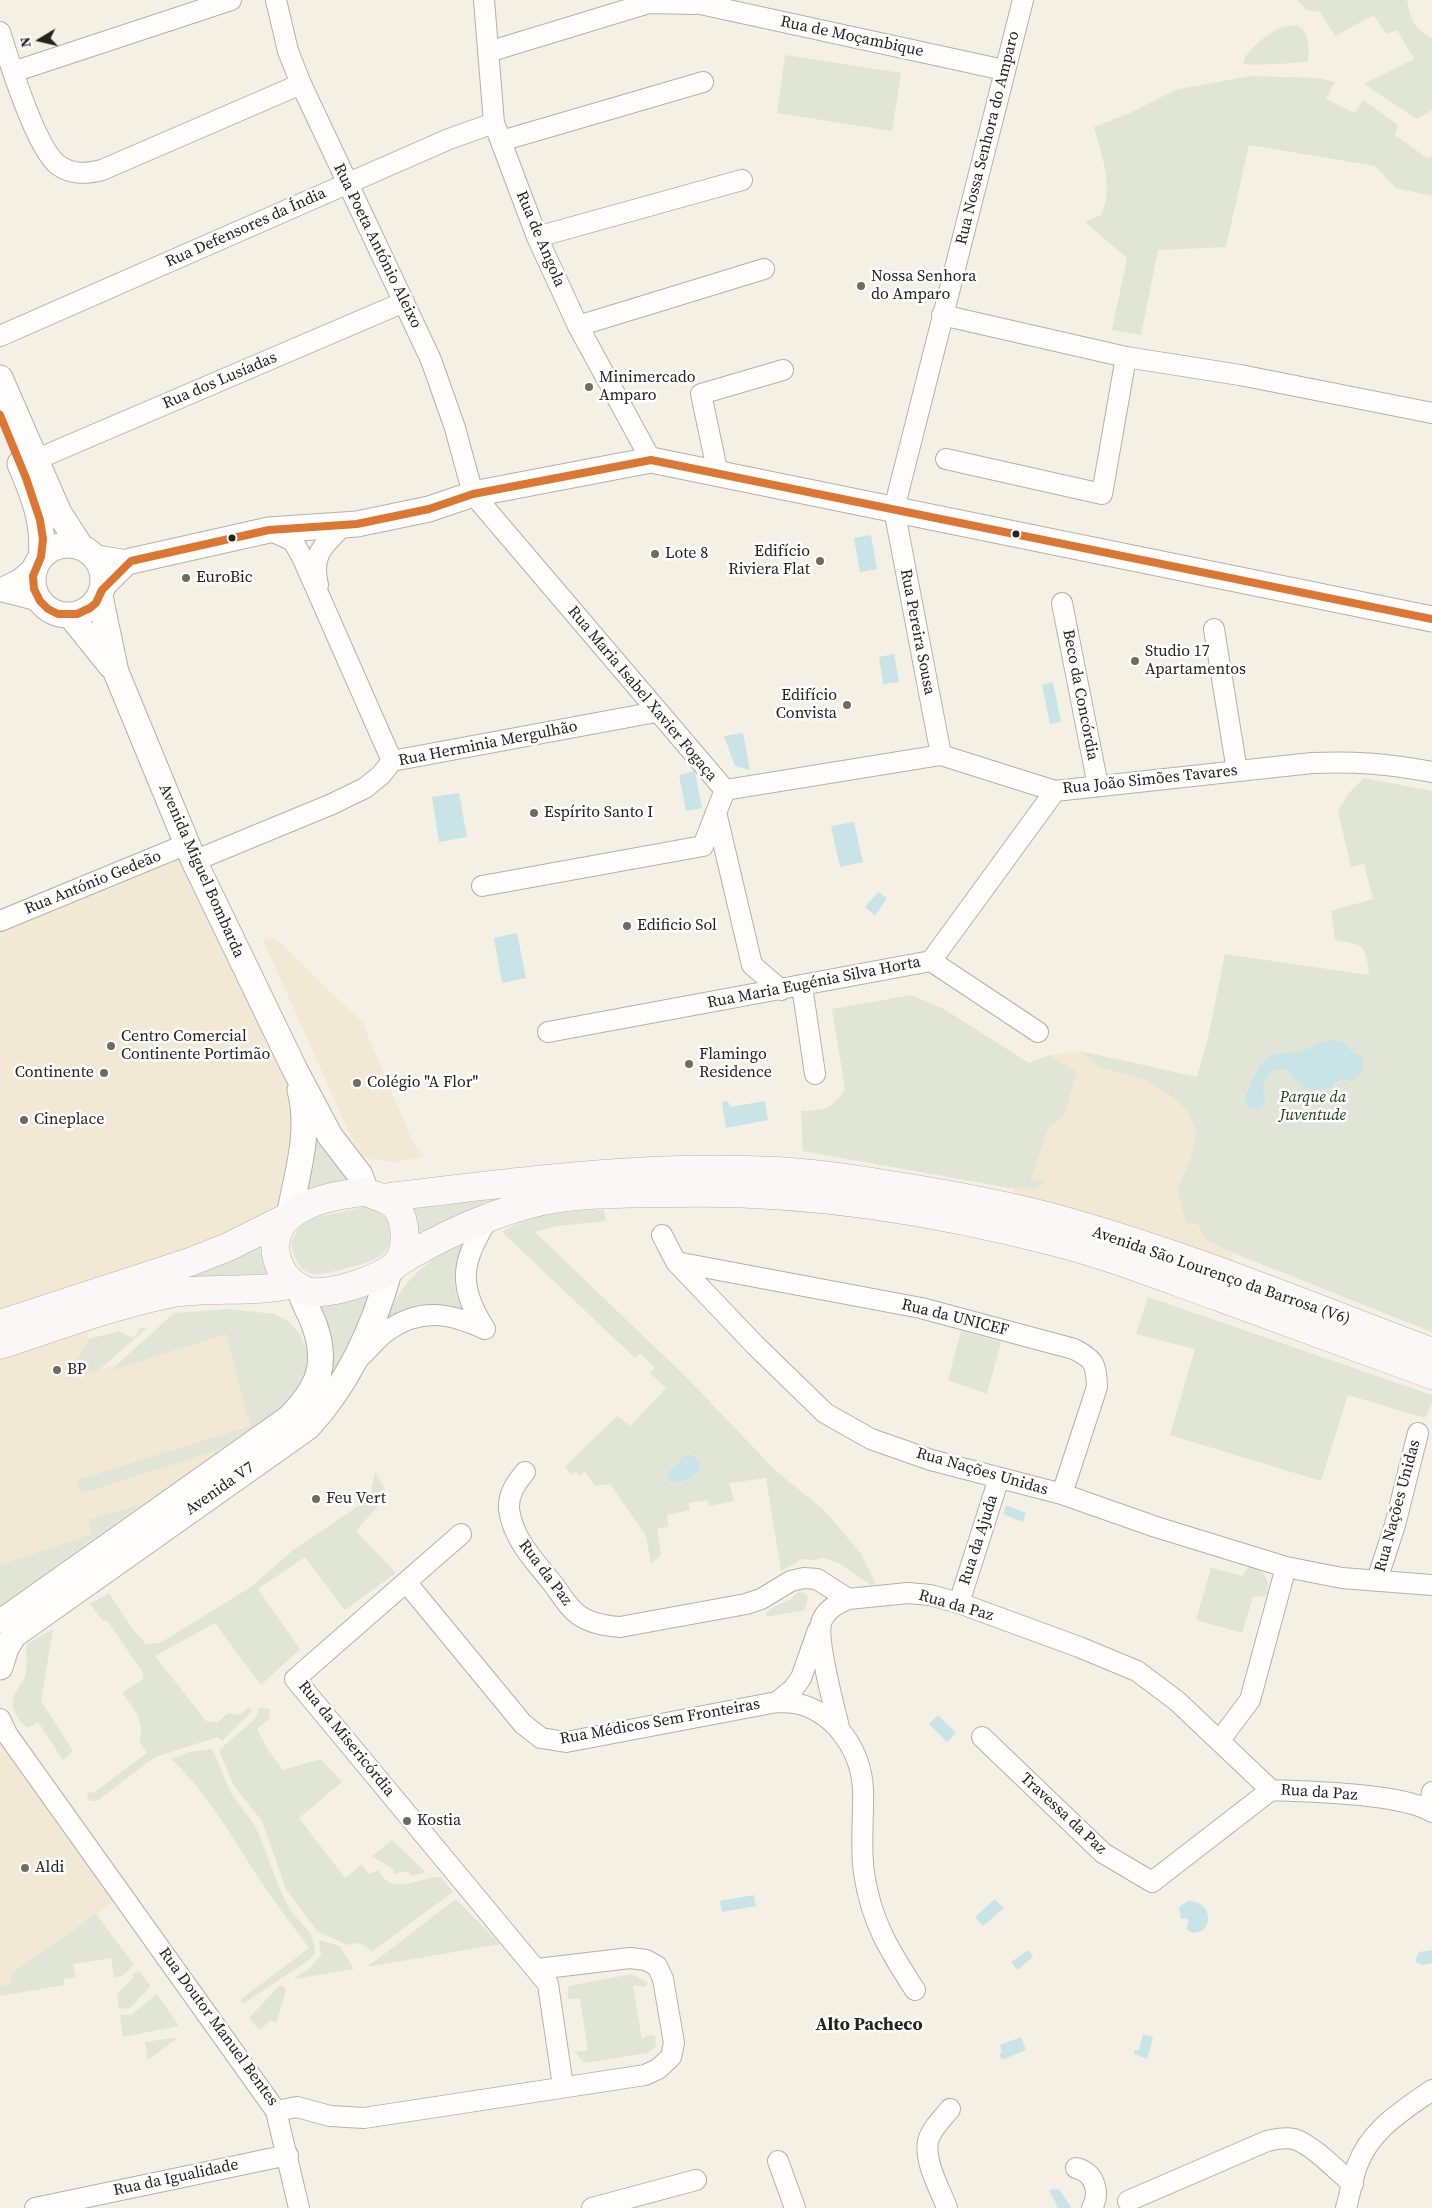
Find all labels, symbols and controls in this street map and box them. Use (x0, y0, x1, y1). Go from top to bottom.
street label: Rua de Moçambique (779, 12, 925, 62)
north arrow (15, 15, 65, 65)
street label: Rua Nossa Senhora do Amparo (952, 29, 1024, 247)
text: N (15, 36, 36, 49)
street label: Rua Poeta António Aleixo (329, 160, 425, 332)
street label: Rua Defensores da Índia (163, 184, 329, 272)
street label: Rua de Angola (511, 188, 569, 290)
place label: Nossa Senhora do Amparo (871, 267, 976, 305)
marker: Nossa Senhora do Amparo (855, 280, 867, 292)
street label: Rua dos Lusíadas (160, 348, 280, 414)
place label: Minimercado Amparo (599, 368, 696, 406)
marker: Minimercado Amparo (583, 381, 595, 393)
unlabelled marker (1011, 529, 1021, 539)
unlabelled marker (227, 533, 237, 543)
place label: Edifício Riviera Flat (728, 542, 810, 580)
place label: Lote 8 (665, 544, 708, 564)
marker: Lote 8 (649, 548, 661, 560)
marker: Edifício Riviera Flat (814, 555, 826, 567)
street label: Rua Pereira Sousa (895, 567, 939, 697)
place label: EuroBic (196, 568, 253, 588)
marker: EuroBic (180, 572, 192, 584)
street label: Rua Maria Isabel Xavier Fogaça (563, 603, 721, 785)
street label: Beco da Concórdia (1058, 628, 1102, 762)
place label: Studio 17 Apartamentos (1145, 642, 1246, 680)
marker: Studio 17 Apartamentos (1129, 655, 1141, 667)
place label: Edifício Convista (776, 686, 837, 724)
marker: Edifício Convista (841, 699, 853, 711)
street label: Rua Herminia Mergulhão (397, 717, 579, 771)
street label: Rua João Simões Tavares (1061, 761, 1239, 799)
street label: Avenida Miguel Bombarda (154, 781, 248, 961)
place label: Espírito Santo I (544, 803, 653, 823)
marker: Espírito Santo I (528, 807, 540, 819)
street label: Rua António Gedeão (22, 847, 164, 919)
place label: Edificio Sol (637, 916, 717, 936)
marker: Edificio Sol (621, 920, 633, 932)
street label: Rua Maria Eugénia Silva Horta (706, 953, 922, 1013)
place label: Centro Comercial Continente Portimão (121, 1027, 270, 1065)
marker: Centro Comercial Continente Portimão (105, 1040, 117, 1052)
place label: Flamingo Residence (699, 1045, 772, 1083)
marker: Flamingo Residence (683, 1058, 695, 1070)
place label: Continente (15, 1063, 94, 1083)
marker: Continente (98, 1067, 110, 1079)
place label: Colégio "A Flor" (367, 1073, 478, 1093)
marker: Colégio "A Flor" (351, 1077, 363, 1089)
park label: Parque da Juventude (1280, 1088, 1346, 1126)
place label: Cineplace (34, 1110, 104, 1130)
marker: Cineplace (18, 1114, 30, 1126)
street label: Avenida São Lourenço da Barrosa (V6) (1090, 1223, 1352, 1329)
street label: Rua da UNICEF (899, 1295, 1011, 1341)
place label: BP (67, 1360, 86, 1380)
marker: BP (51, 1364, 63, 1376)
street label: Rua Nações Unidas (1371, 1438, 1425, 1574)
street label: Rua Nações Unidas (914, 1444, 1050, 1500)
street label: Avenida V7 (182, 1458, 258, 1520)
place label: Feu Vert (326, 1489, 386, 1509)
marker: Feu Vert (310, 1493, 322, 1505)
street label: Rua da Ajuda (955, 1493, 1003, 1587)
street label: Rua da Paz (514, 1536, 576, 1610)
street label: Rua da Paz (916, 1586, 996, 1626)
street label: Rua da Misericórdia (293, 1677, 399, 1801)
street label: Rua Médicos Sem Fronteiras (558, 1695, 762, 1749)
street label: Travessa da Paz (1016, 1769, 1110, 1859)
street label: Rua da Paz (1280, 1781, 1358, 1805)
place label: Kostia (417, 1811, 461, 1831)
marker: Kostia (401, 1815, 413, 1827)
place label: Aldi (35, 1858, 64, 1878)
marker: Aldi (19, 1862, 31, 1874)
street label: Rua Doutor Manuel Bentes (154, 1944, 282, 2110)
district label: Alto Pacheco (815, 2014, 923, 2036)
street label: Rua da Igualidade (112, 2155, 240, 2201)

